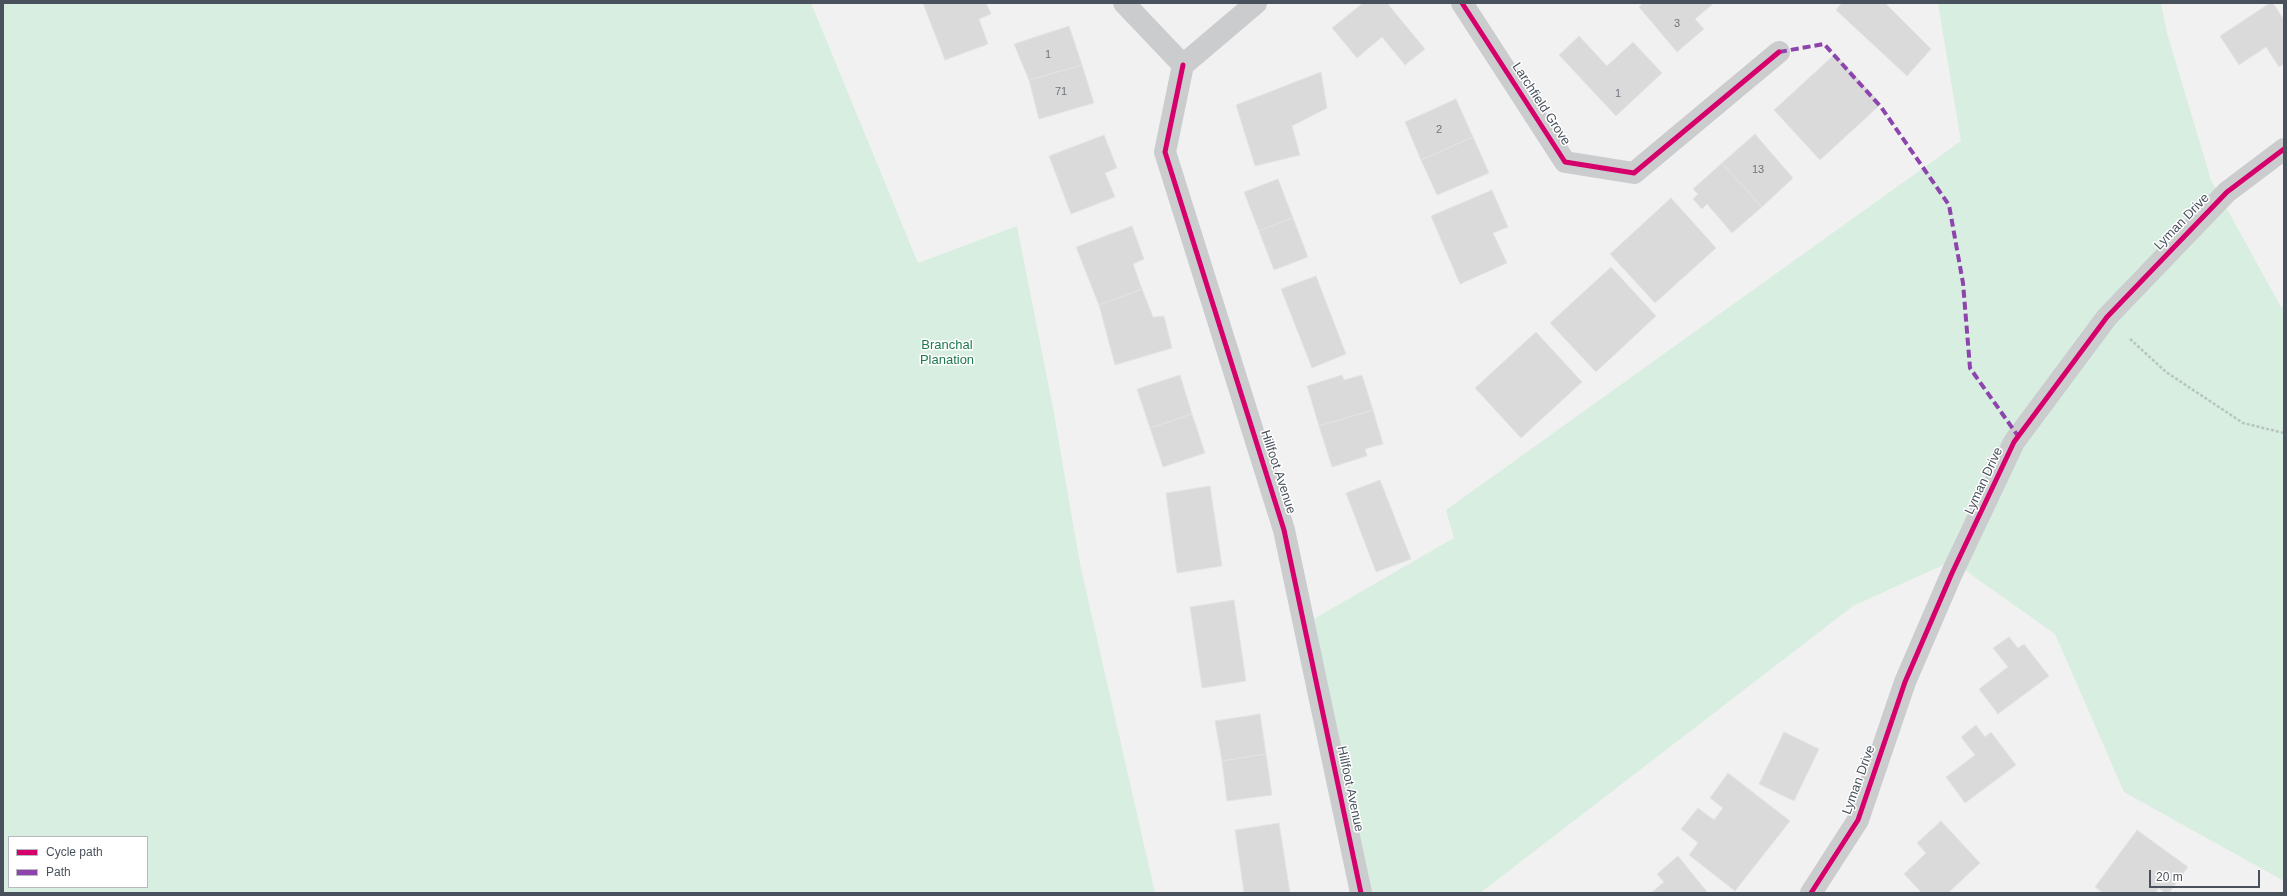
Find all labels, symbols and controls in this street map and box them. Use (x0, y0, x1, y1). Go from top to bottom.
house number: 3 (1674, 17, 1680, 31)
house number: 1 (1045, 48, 1051, 62)
street label: Larchfield Grove (1508, 60, 1574, 148)
house number: 71 (1055, 85, 1067, 99)
house number: 1 (1615, 87, 1621, 101)
house number: 2 (1436, 123, 1442, 137)
house number: 13 (1752, 163, 1764, 177)
street label: Lyman Drive (2151, 191, 2213, 253)
park label: Branchal Planation (920, 337, 974, 368)
street label: Hillfoot Avenue (1257, 428, 1299, 516)
street label: Lyman Drive (1962, 445, 2006, 517)
street label: Lyman Drive (1839, 743, 1879, 817)
street label: Hillfoot Avenue (1333, 745, 1367, 833)
legend (8, 836, 148, 888)
text: Cycle path (46, 845, 103, 859)
scale bar (2151, 862, 2262, 888)
text: Path (46, 865, 71, 879)
text: 20 m (2156, 870, 2183, 884)

